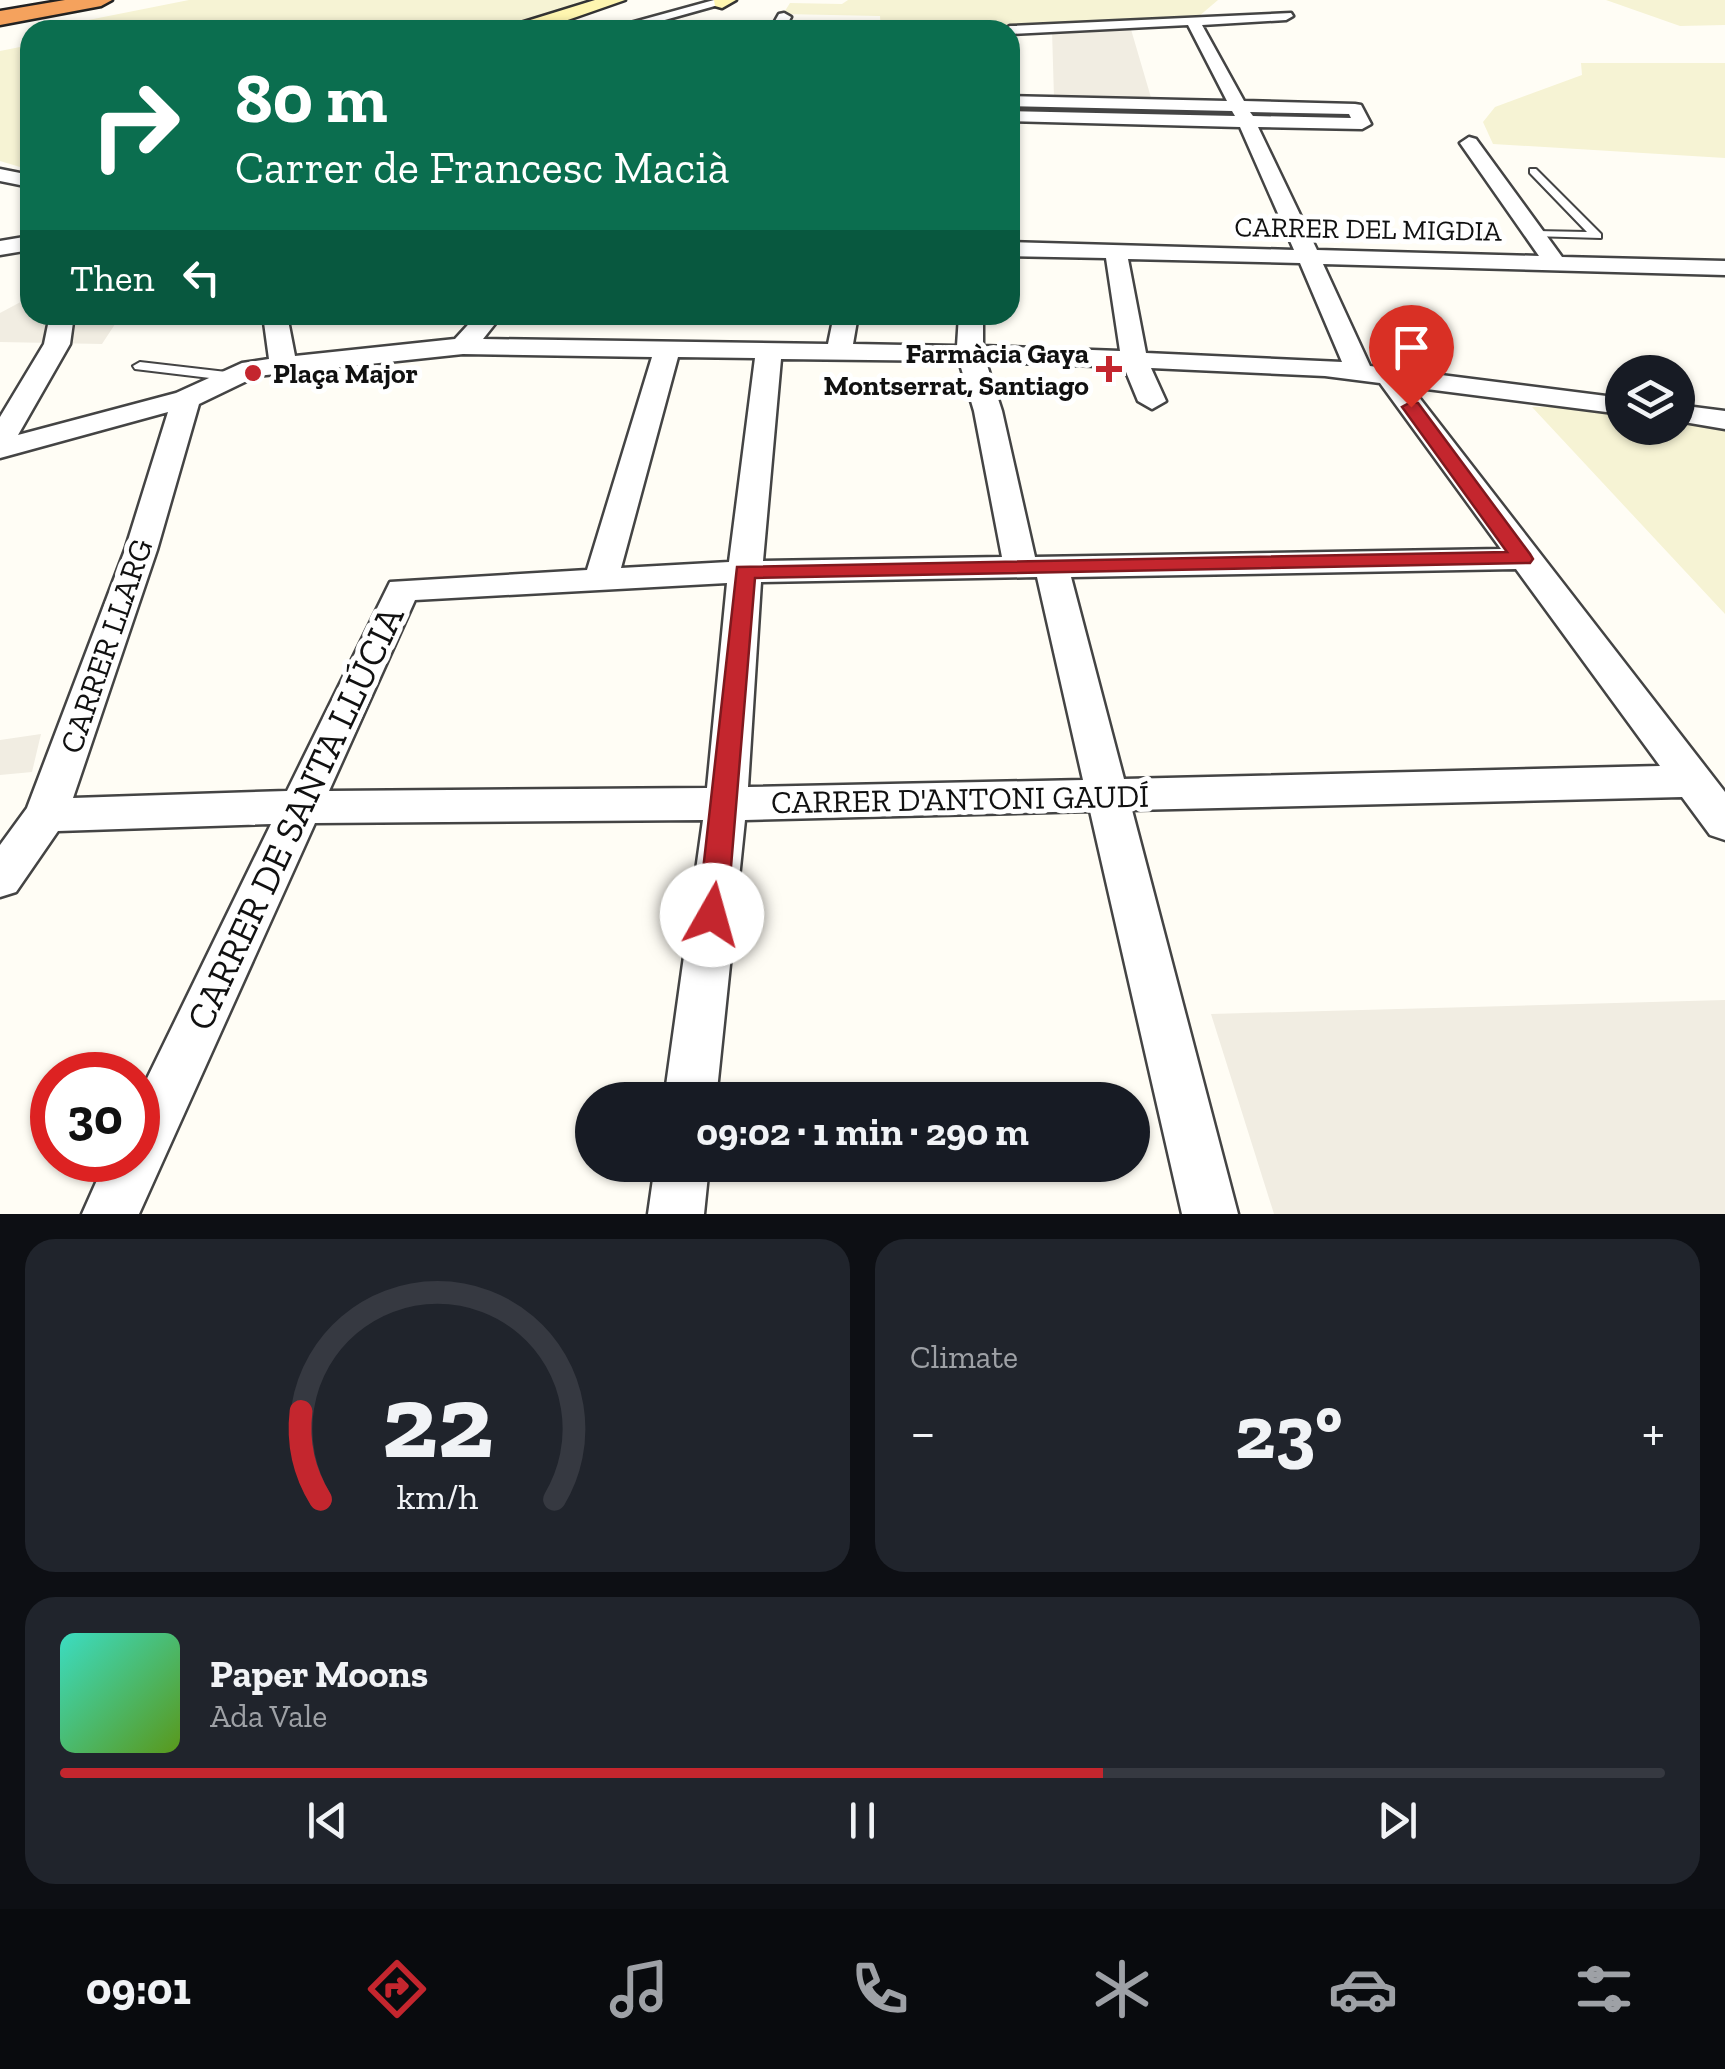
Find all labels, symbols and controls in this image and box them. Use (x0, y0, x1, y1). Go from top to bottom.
text: 80 m (235, 56, 387, 140)
icon: right (70, 60, 200, 190)
text: Carrer de Francesc Macià (235, 141, 730, 195)
street label: CARRER DEL MIGDIA (1234, 210, 1503, 248)
icon: left (174, 250, 229, 305)
text: Then (70, 255, 154, 301)
pin (1369, 305, 1454, 408)
icon: arrive (1384, 320, 1439, 375)
place label: Farmàcia Gaya Montserrat, Santiago (824, 337, 1089, 402)
map controls (1605, 355, 1695, 445)
button: layers (1605, 355, 1695, 445)
place label: Plaça Major (273, 357, 418, 390)
marker: Farmàcia Gaya Montserrat, Santiago (1098, 358, 1120, 380)
marker: Plaça Major (242, 362, 264, 384)
street label: CARRER LLARG (52, 534, 160, 758)
street label: CARRER DE SANTA LLÚCIA (176, 598, 414, 1037)
street label: CARRER D'ANTONI GAUDÍ (771, 777, 1149, 821)
position arrow (660, 863, 764, 967)
speed limit sign: 30 (30, 1052, 160, 1182)
text: 09:02 · 1 min · 290 m (696, 1109, 1029, 1155)
text: Climate (910, 1338, 1018, 1376)
text: 22 (382, 1359, 493, 1484)
text: 23° (1235, 1387, 1343, 1477)
text: − (910, 1399, 936, 1465)
text: + (1642, 1399, 1665, 1465)
text: km/h (397, 1475, 478, 1518)
text: Paper Moons (210, 1651, 428, 1697)
text: Ada Vale (210, 1697, 327, 1735)
icon: previous (300, 1793, 355, 1848)
icon: pause (835, 1793, 890, 1848)
icon: next (1370, 1793, 1425, 1848)
icon: directions (362, 1954, 432, 2024)
icon: music (604, 1954, 674, 2024)
icon: phone (845, 1954, 915, 2024)
icon: climate (1087, 1954, 1157, 2024)
icon: car (1328, 1954, 1398, 2024)
icon: filters (1569, 1954, 1639, 2024)
text: 09:01 (86, 1962, 191, 2016)

